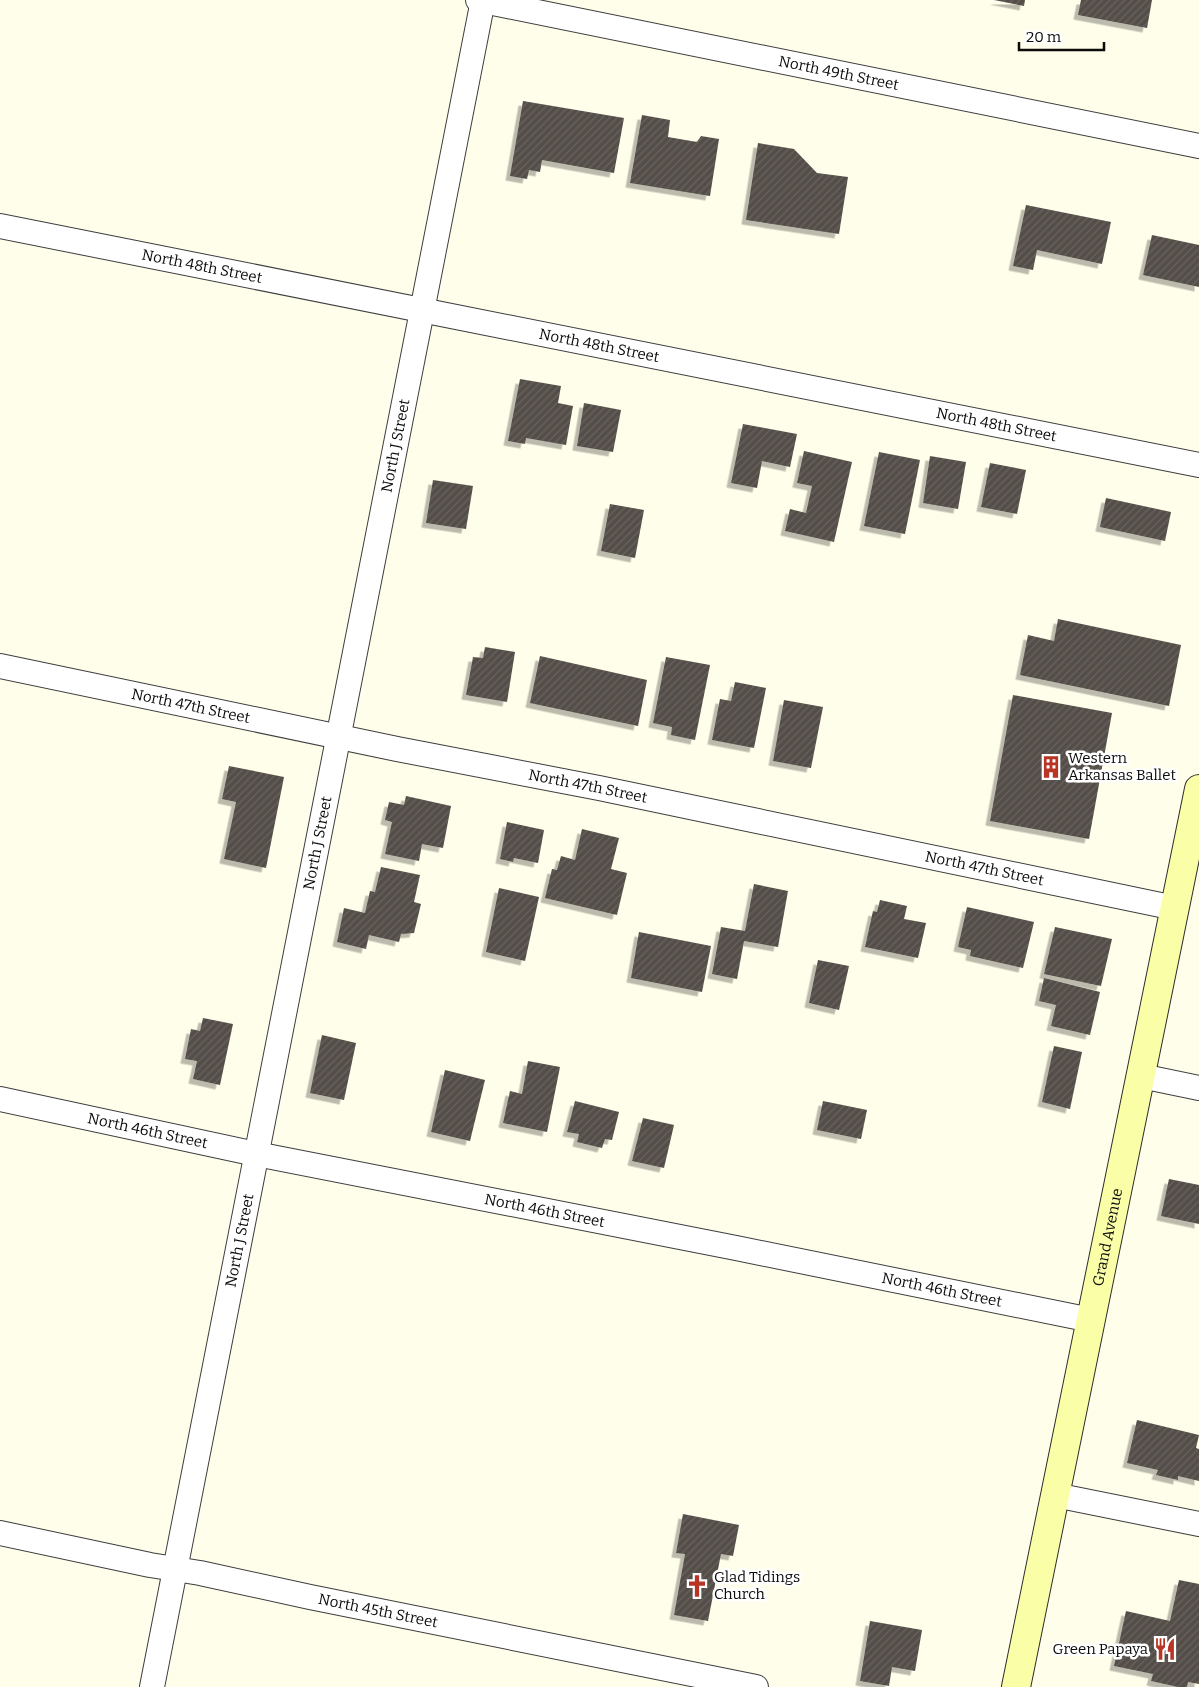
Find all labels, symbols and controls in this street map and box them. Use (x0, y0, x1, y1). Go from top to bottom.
scale bar (1019, 20, 1104, 52)
text: 20 m (1026, 28, 1062, 46)
street label: North 49th Street (777, 52, 901, 94)
street label: North 48th Street (140, 245, 264, 287)
street label: North 48th Street (538, 325, 661, 366)
street label: North J Street (378, 397, 414, 494)
street label: North 48th Street (935, 404, 1059, 446)
street label: North 47th Street (130, 685, 252, 727)
place label: Western Arkansas Ballet (1068, 749, 1176, 784)
building icon: Western Arkansas Ballet (1038, 754, 1064, 780)
street label: North 47th Street (527, 766, 649, 807)
street label: North J Street (300, 794, 336, 891)
street label: North 47th Street (923, 847, 1046, 890)
street label: North 46th Street (86, 1109, 210, 1152)
street label: Grand Avenue (1089, 1187, 1126, 1288)
street label: North 46th Street (483, 1190, 607, 1231)
street label: North J Street (222, 1192, 258, 1289)
street label: North 46th Street (880, 1269, 1004, 1311)
place label: Glad Tidings Church (714, 1568, 800, 1603)
church icon: Glad Tidings Church (684, 1573, 710, 1599)
street label: North 45th Street (317, 1590, 440, 1632)
restaurant icon: Green Papaya (1152, 1636, 1178, 1662)
place label: Green Papaya (1052, 1640, 1148, 1658)

